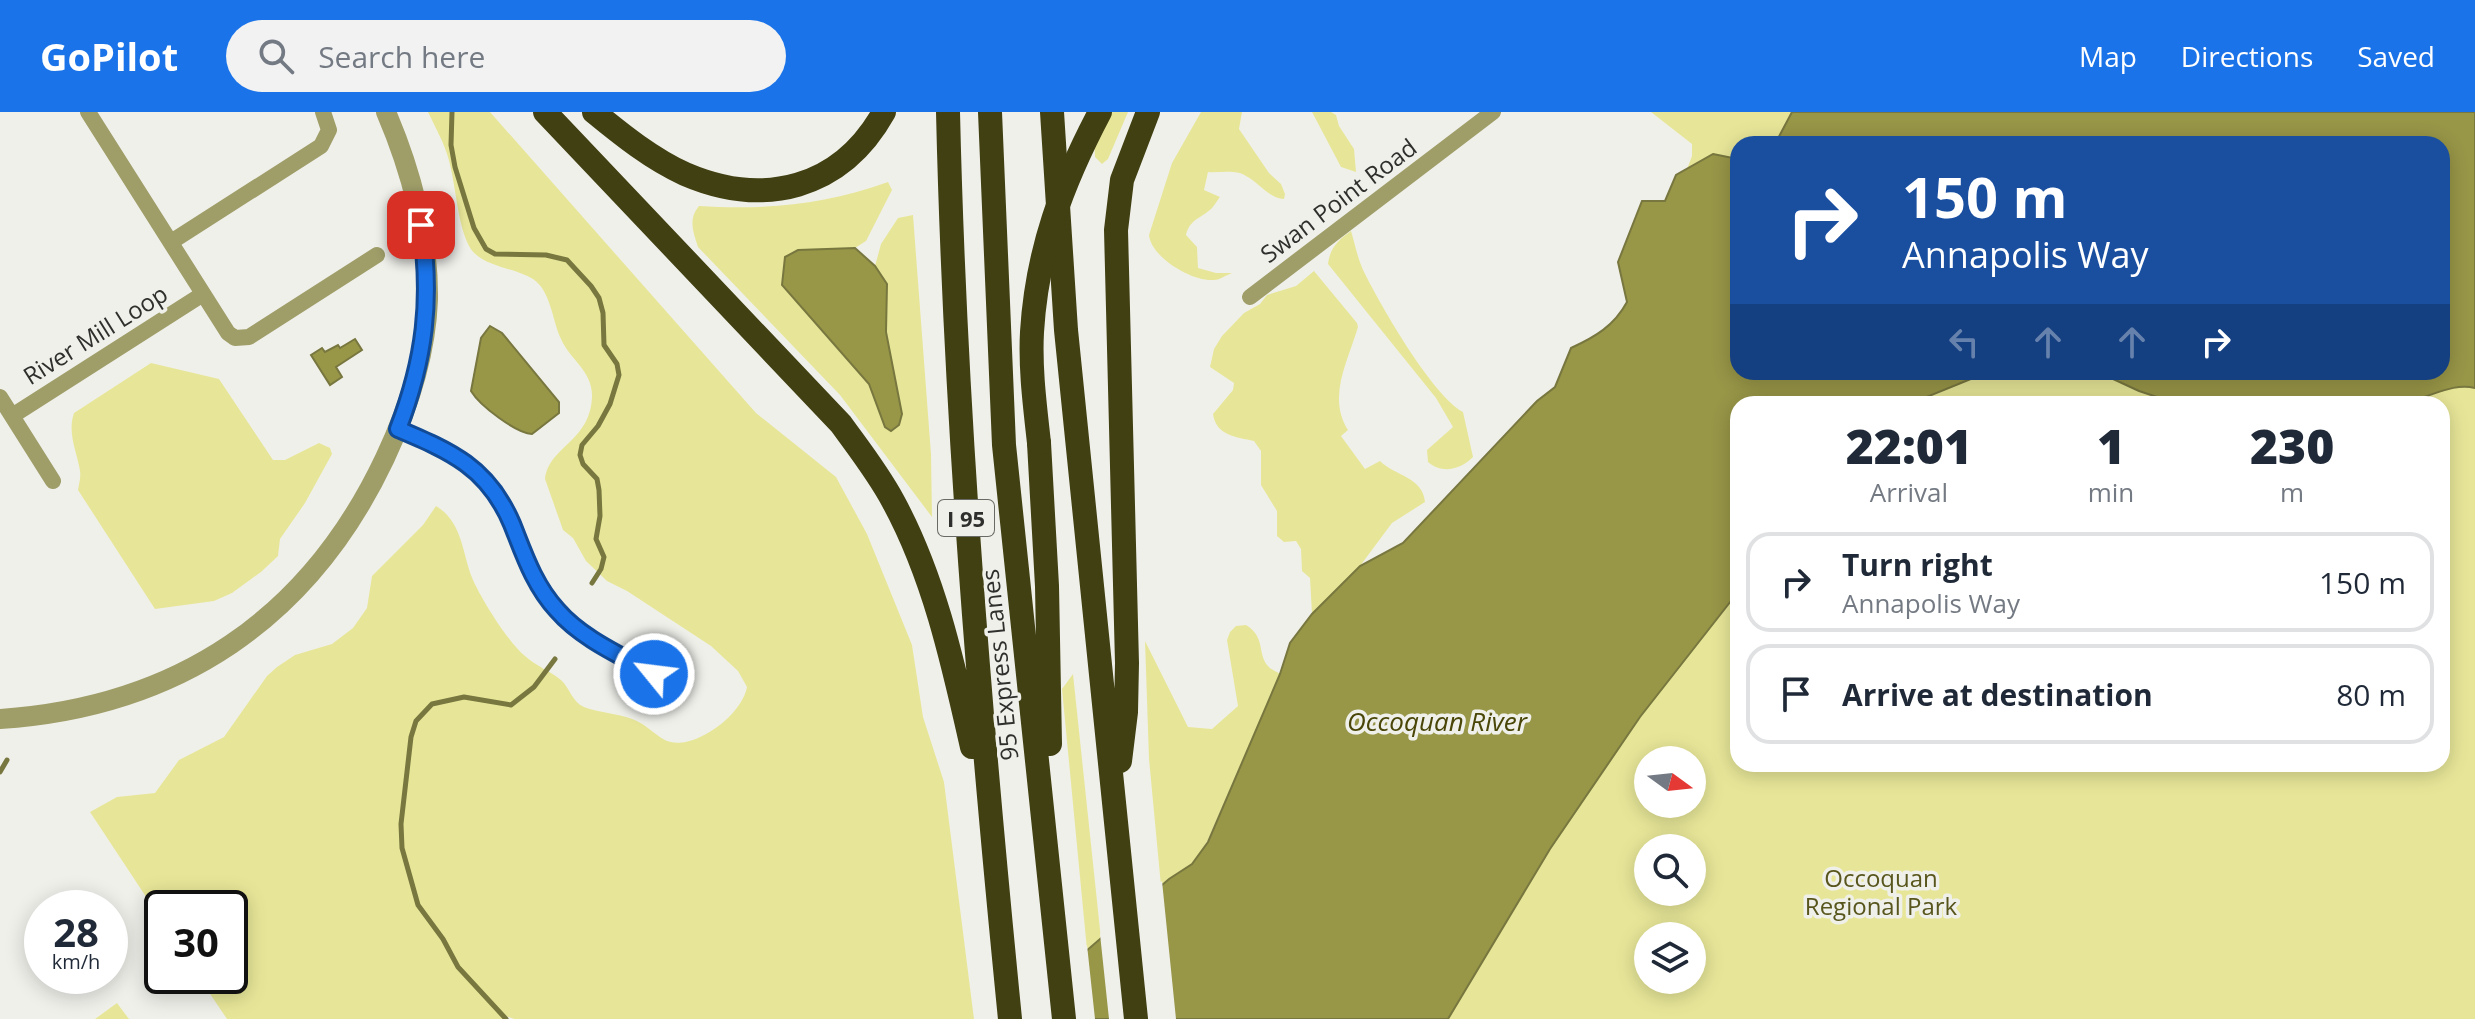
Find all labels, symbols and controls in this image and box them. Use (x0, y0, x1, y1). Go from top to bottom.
search box (226, 20, 786, 92)
text: GoPilot (40, 30, 178, 82)
icon: search (254, 34, 298, 78)
text: Search here (318, 36, 485, 77)
text: Map (2079, 37, 2137, 75)
text: Directions (2181, 37, 2313, 75)
text: Saved (2357, 37, 2435, 75)
street label: Swan Point Road (1253, 130, 1423, 270)
text: 150 m (1902, 158, 2068, 234)
icon: right (1770, 168, 1874, 272)
pin (387, 191, 455, 259)
icon: arrive (399, 203, 443, 247)
text: Annapolis Way (1902, 230, 2149, 279)
street label: River Mill Loop (17, 276, 173, 392)
icon: left (1942, 320, 1986, 364)
icon: ahead (2026, 320, 2070, 364)
icon: ahead (2110, 320, 2154, 364)
icon: right (2194, 320, 2238, 364)
text: 22:01 (1846, 413, 1972, 478)
text: 1 (2097, 413, 2125, 478)
text: 230 (2250, 413, 2334, 478)
text: Arrival (1870, 474, 1948, 510)
text: min (2088, 474, 2134, 510)
text: m (2280, 474, 2304, 510)
road number: I 95 (938, 500, 994, 536)
text: Turn right (1842, 544, 1993, 585)
icon: right (1774, 560, 1818, 604)
text: 150 m (2319, 562, 2406, 603)
street label: 95 Express Lanes (973, 568, 1025, 762)
text: Annapolis Way (1842, 585, 2020, 621)
position arrow (612, 632, 696, 716)
icon: arrive (1774, 672, 1818, 716)
text: Arrive at destination (1842, 674, 2153, 715)
text: 80 m (2336, 674, 2406, 715)
water label: Occoquan River (1347, 703, 1529, 739)
north arrow (1634, 746, 1706, 818)
map controls (1634, 746, 1706, 994)
button: search (1634, 834, 1706, 906)
park label: Occoquan Regional Park (1805, 861, 1958, 922)
speed limit sign: 30 (144, 890, 248, 994)
text: 28 (53, 904, 99, 959)
button: layers (1634, 922, 1706, 994)
text: km/h (52, 948, 100, 975)

